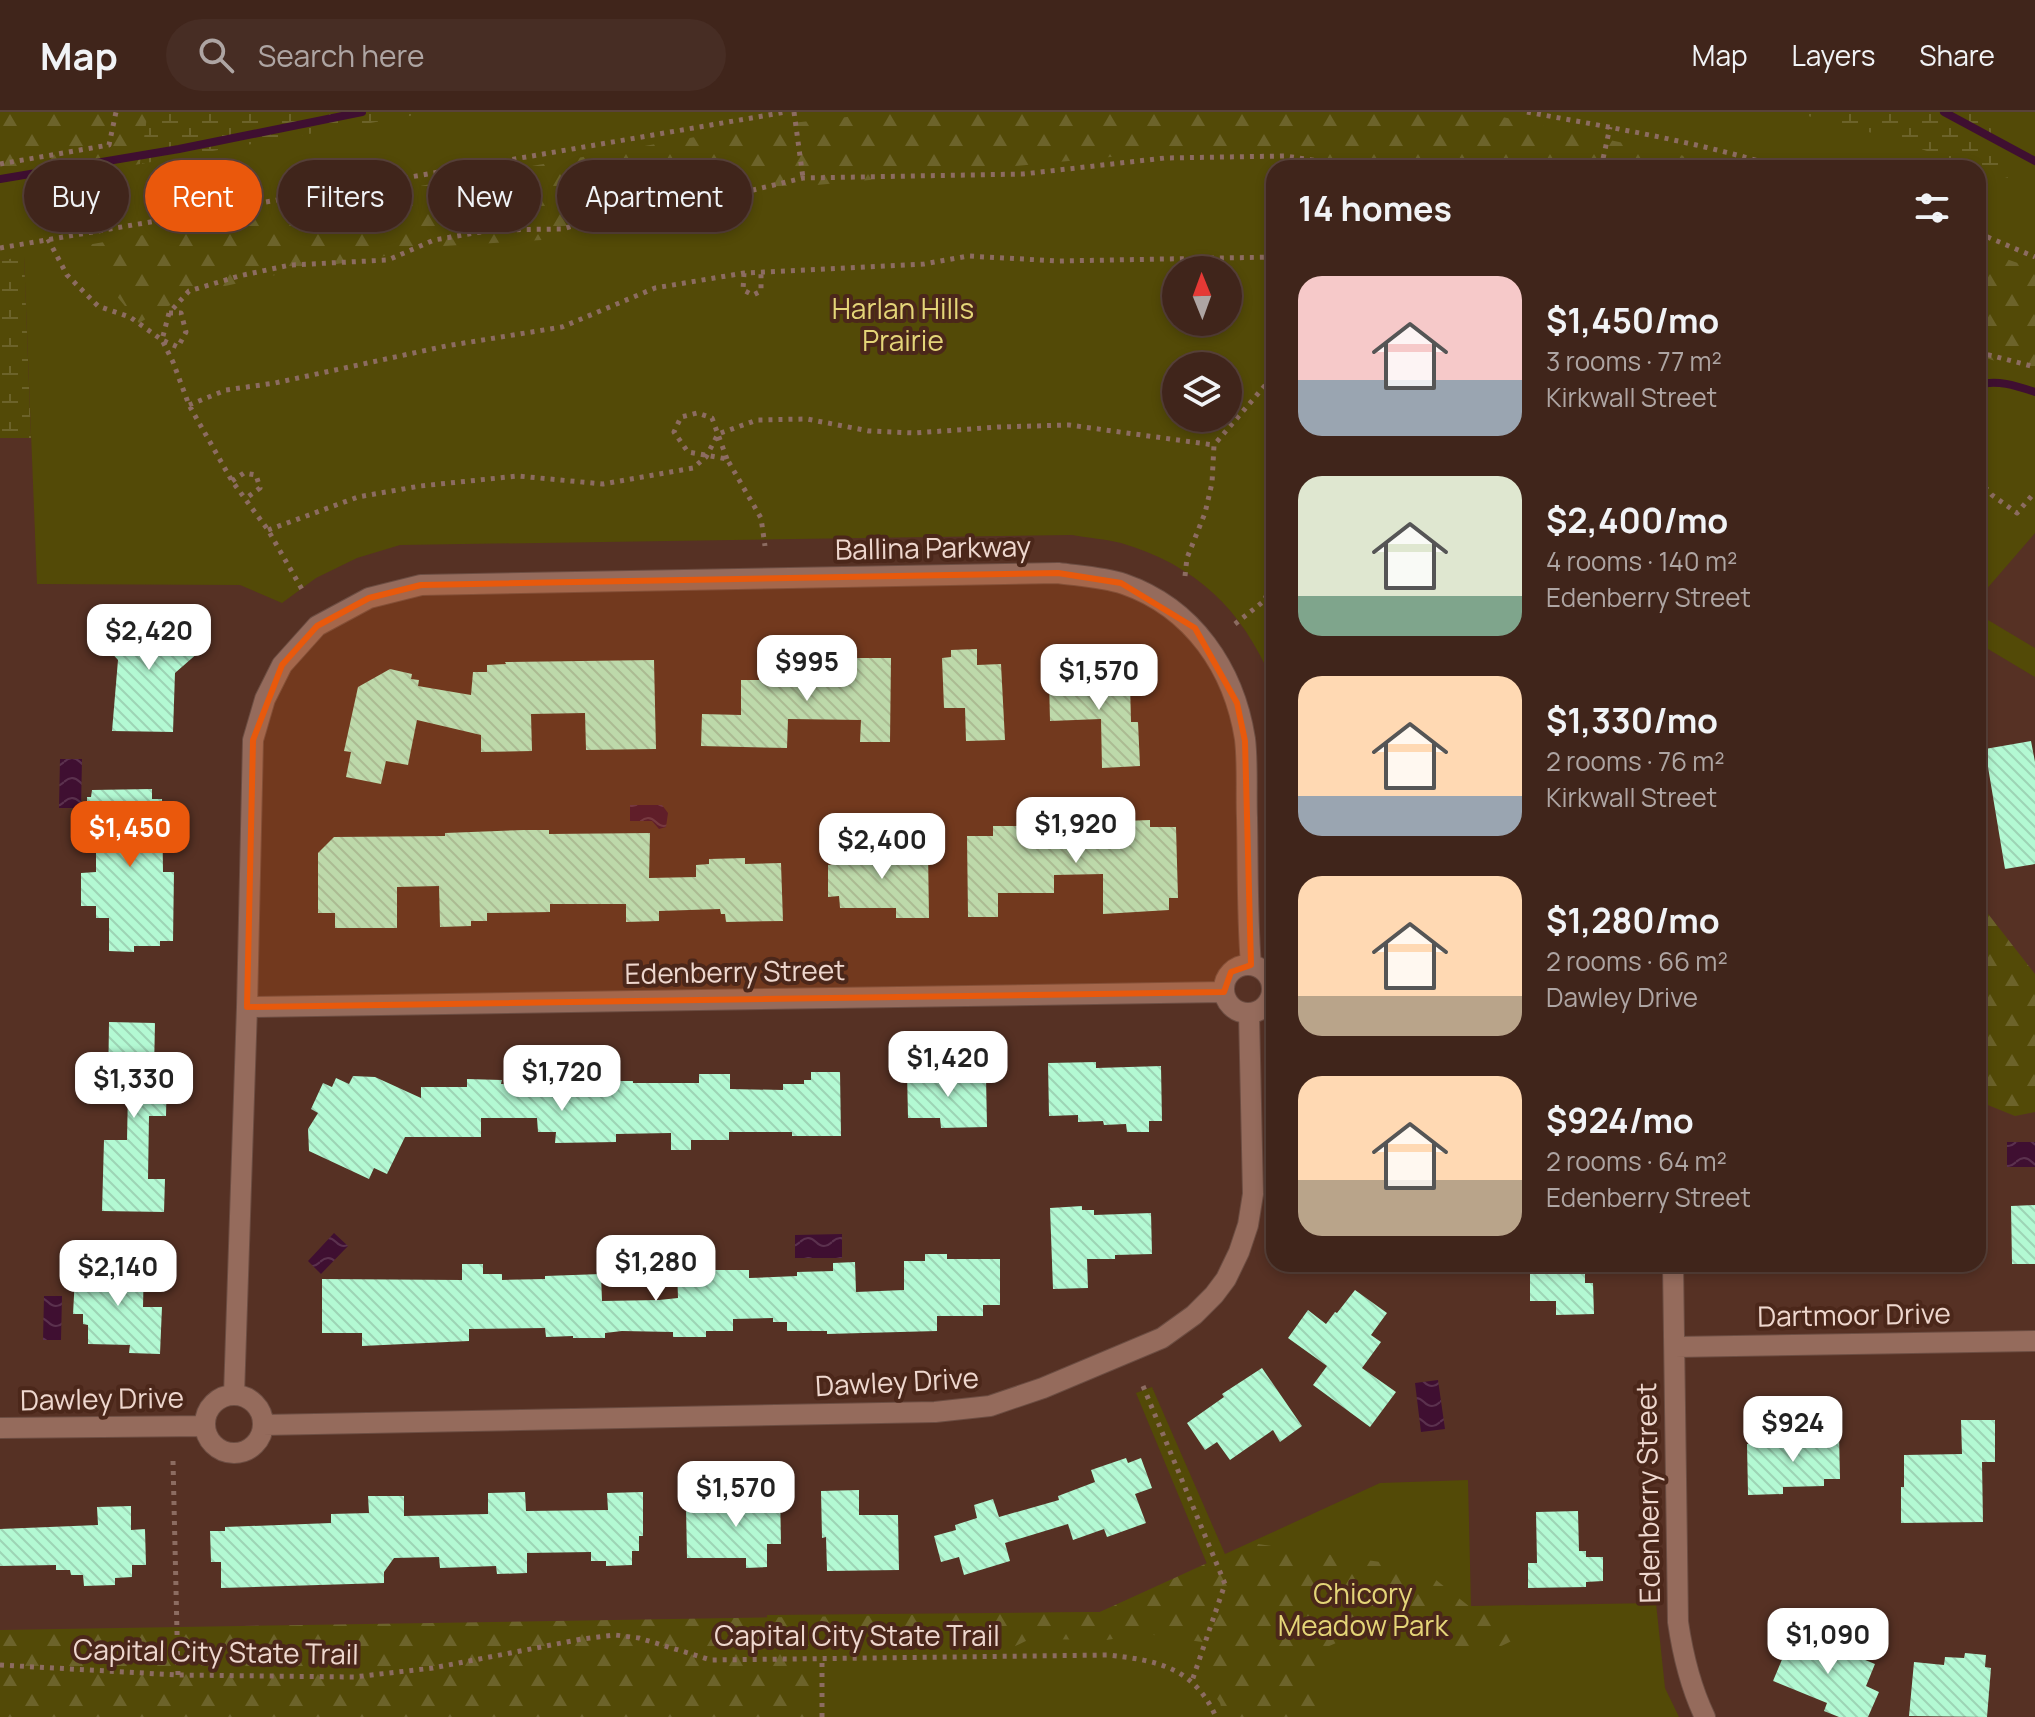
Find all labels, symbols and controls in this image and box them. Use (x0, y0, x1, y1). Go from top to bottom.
search box (166, 19, 726, 91)
text: Map (40, 29, 118, 81)
icon: search (194, 33, 238, 77)
text: Search here (258, 35, 425, 76)
text: Map (1692, 36, 1748, 74)
text: Layers (1792, 36, 1875, 74)
text: Share (1919, 36, 1995, 74)
chip: Buy (24, 160, 129, 232)
chip: Rent (145, 160, 262, 232)
chip: Filters (278, 160, 412, 232)
chip: New (428, 160, 541, 232)
chip: Apartment (557, 160, 752, 232)
text: 14 homes (1298, 185, 1452, 231)
icon: filters (1910, 186, 1954, 230)
north arrow (1162, 256, 1242, 336)
map controls (1162, 256, 1242, 432)
park label: Harlan Hills Prairie (832, 289, 974, 359)
text: $1,450/mo (1546, 297, 1719, 343)
icon: home (1362, 308, 1458, 404)
text: 3 rooms · 77 m² (1546, 343, 1722, 379)
button: layers (1162, 352, 1242, 432)
text: Kirkwall Street (1546, 379, 1717, 415)
text: $2,400/mo (1546, 497, 1728, 543)
icon: home (1362, 508, 1458, 604)
street label: Ballina Parkway (835, 526, 1032, 568)
text: 4 rooms · 140 m² (1546, 543, 1737, 579)
text: Edenberry Street (1546, 579, 1751, 615)
pin: $2,420 (84, 604, 214, 672)
text: $2,420 (105, 612, 193, 648)
pin: $995 (760, 635, 854, 703)
text: $995 (775, 643, 839, 679)
pin: $1,570 (1034, 644, 1164, 712)
text: $1,570 (1059, 652, 1139, 688)
text: $1,330/mo (1546, 697, 1718, 743)
icon: home (1362, 708, 1458, 804)
text: 2 rooms · 76 m² (1546, 743, 1725, 779)
text: Kirkwall Street (1546, 779, 1717, 815)
pin: $1,920 (1011, 797, 1141, 865)
pin: $1,450 (65, 801, 195, 869)
text: $1,920 (1034, 805, 1118, 841)
text: $1,450 (89, 809, 171, 845)
pin: $2,400 (817, 813, 947, 881)
text: $2,400 (837, 821, 927, 857)
text: $1,280/mo (1546, 897, 1720, 943)
icon: home (1362, 908, 1458, 1004)
text: 2 rooms · 66 m² (1546, 943, 1728, 979)
street label: Edenberry Street (624, 950, 846, 992)
text: Dawley Drive (1546, 979, 1698, 1015)
pin: $1,420 (883, 1031, 1013, 1099)
text: $1,420 (907, 1039, 989, 1075)
pin: $1,720 (497, 1045, 627, 1113)
pin: $1,330 (69, 1052, 199, 1120)
text: $1,720 (521, 1053, 603, 1089)
text: $1,330 (93, 1060, 175, 1096)
text: $924/mo (1546, 1097, 1694, 1143)
icon: home (1362, 1108, 1458, 1204)
text: 2 rooms · 64 m² (1546, 1143, 1727, 1179)
text: Edenberry Street (1546, 1179, 1751, 1215)
pin: $1,280 (591, 1235, 721, 1303)
pin: $2,140 (53, 1240, 183, 1308)
text: $1,280 (614, 1243, 698, 1279)
text: $2,140 (78, 1248, 158, 1284)
street label: Dartmoor Drive (1757, 1293, 1951, 1335)
street label: Dawley Drive (814, 1358, 980, 1404)
street label: Dawley Drive (20, 1378, 184, 1418)
street label: Edenberry Street (1626, 1382, 1668, 1604)
pin: $924 (1746, 1396, 1840, 1464)
text: $924 (1761, 1404, 1825, 1440)
pin: $1,570 (671, 1461, 801, 1529)
text: $1,570 (696, 1469, 776, 1505)
park label: Chicory Meadow Park (1278, 1574, 1449, 1644)
pin: $1,090 (1763, 1608, 1893, 1676)
street label: Capital City State Trail (714, 1616, 1000, 1654)
text: $1,090 (1786, 1616, 1870, 1652)
street label: Capital City State Trail (73, 1630, 359, 1672)

